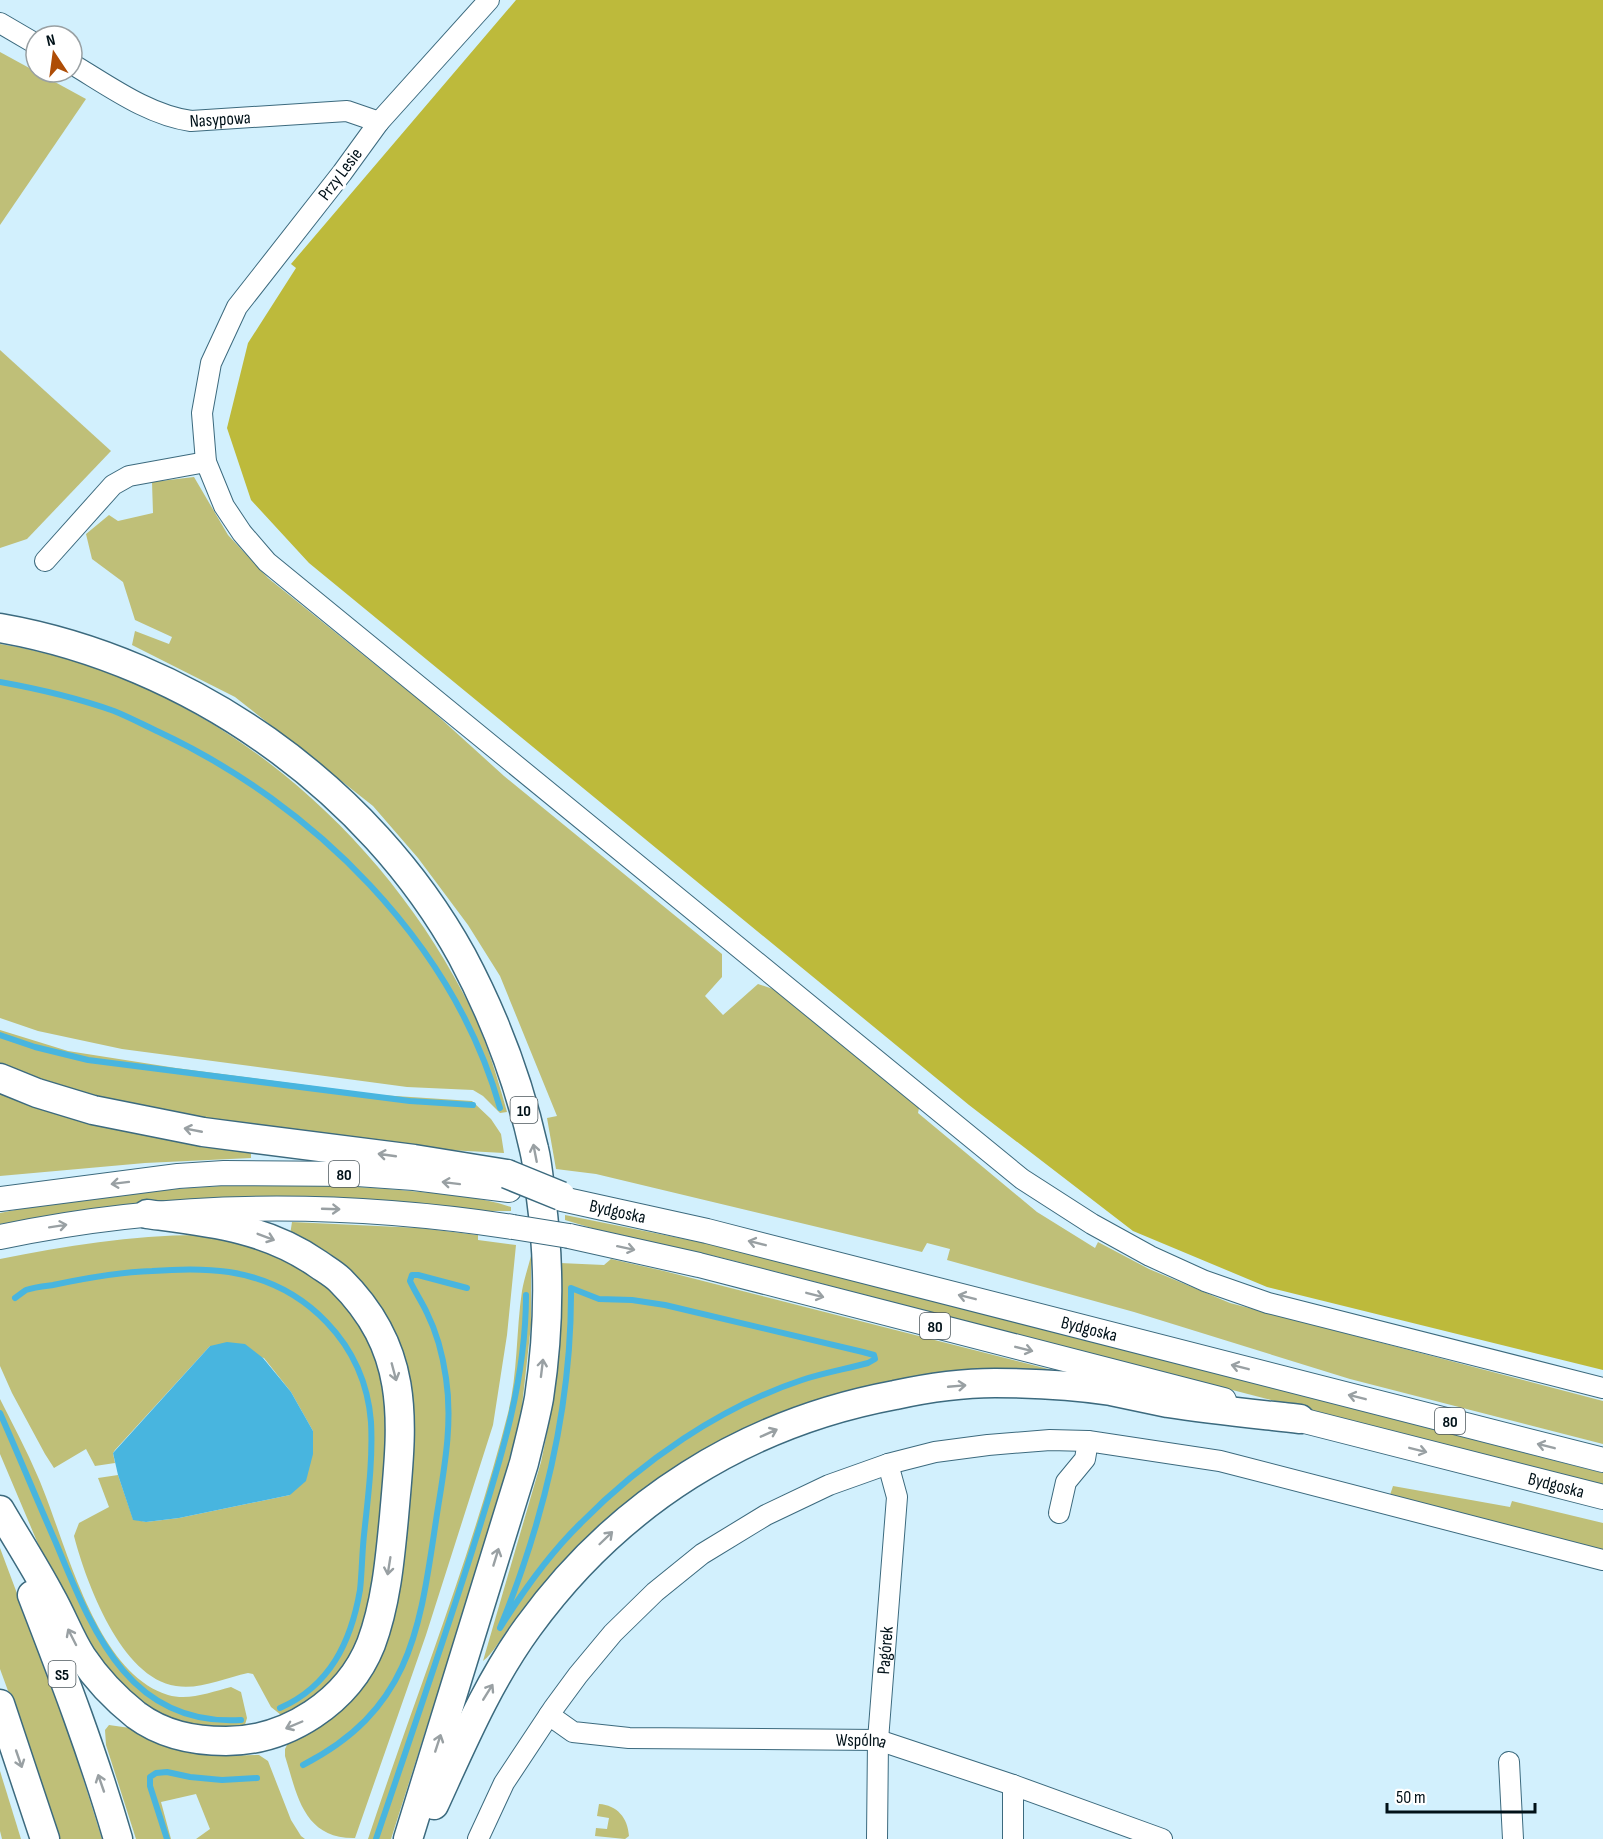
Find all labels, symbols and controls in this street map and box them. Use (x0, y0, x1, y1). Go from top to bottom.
north arrow (24, 24, 84, 84)
text: N (45, 31, 57, 51)
street label: Nasypowa (189, 107, 251, 132)
street label: Przy Lesie (314, 144, 367, 205)
road number: 10 (510, 1097, 538, 1123)
one-way arrow (184, 1124, 204, 1135)
one-way arrow (529, 1144, 540, 1163)
one-way arrow (377, 1150, 397, 1161)
road number: 80 (329, 1161, 359, 1187)
one-way arrow (441, 1177, 461, 1188)
one-way arrow (110, 1178, 130, 1189)
street label: Bydgoska (587, 1195, 648, 1228)
one-way arrow (321, 1204, 341, 1215)
one-way arrow (47, 1221, 67, 1232)
one-way arrow (256, 1232, 274, 1243)
one-way arrow (748, 1237, 767, 1249)
one-way arrow (616, 1243, 635, 1254)
one-way arrow (805, 1290, 824, 1302)
one-way arrow (957, 1291, 976, 1302)
street label: Bydgoska (1059, 1312, 1119, 1346)
road number: 80 (920, 1313, 950, 1339)
one-way arrow (1014, 1344, 1033, 1355)
one-way arrow (537, 1359, 548, 1378)
one-way arrow (1231, 1361, 1250, 1373)
one-way arrow (389, 1362, 400, 1381)
one-way arrow (947, 1380, 967, 1391)
one-way arrow (1348, 1391, 1367, 1403)
road number: 80 (1435, 1408, 1465, 1434)
one-way arrow (760, 1426, 778, 1437)
one-way arrow (1537, 1439, 1556, 1451)
one-way arrow (1408, 1444, 1427, 1456)
street label: Bydgoska (1526, 1468, 1586, 1503)
one-way arrow (599, 1531, 614, 1545)
one-way arrow (491, 1548, 502, 1567)
one-way arrow (383, 1556, 394, 1575)
street label: Pagórek (873, 1625, 898, 1675)
one-way arrow (65, 1628, 77, 1646)
road number: S5 (48, 1661, 76, 1687)
one-way arrow (482, 1684, 494, 1701)
one-way arrow (285, 1720, 303, 1732)
street label: Wspólna (836, 1730, 889, 1753)
one-way arrow (433, 1734, 444, 1753)
one-way arrow (14, 1749, 25, 1768)
one-way arrow (94, 1774, 105, 1793)
scale bar (1387, 1776, 1536, 1814)
text: 50 m (1396, 1787, 1426, 1808)

